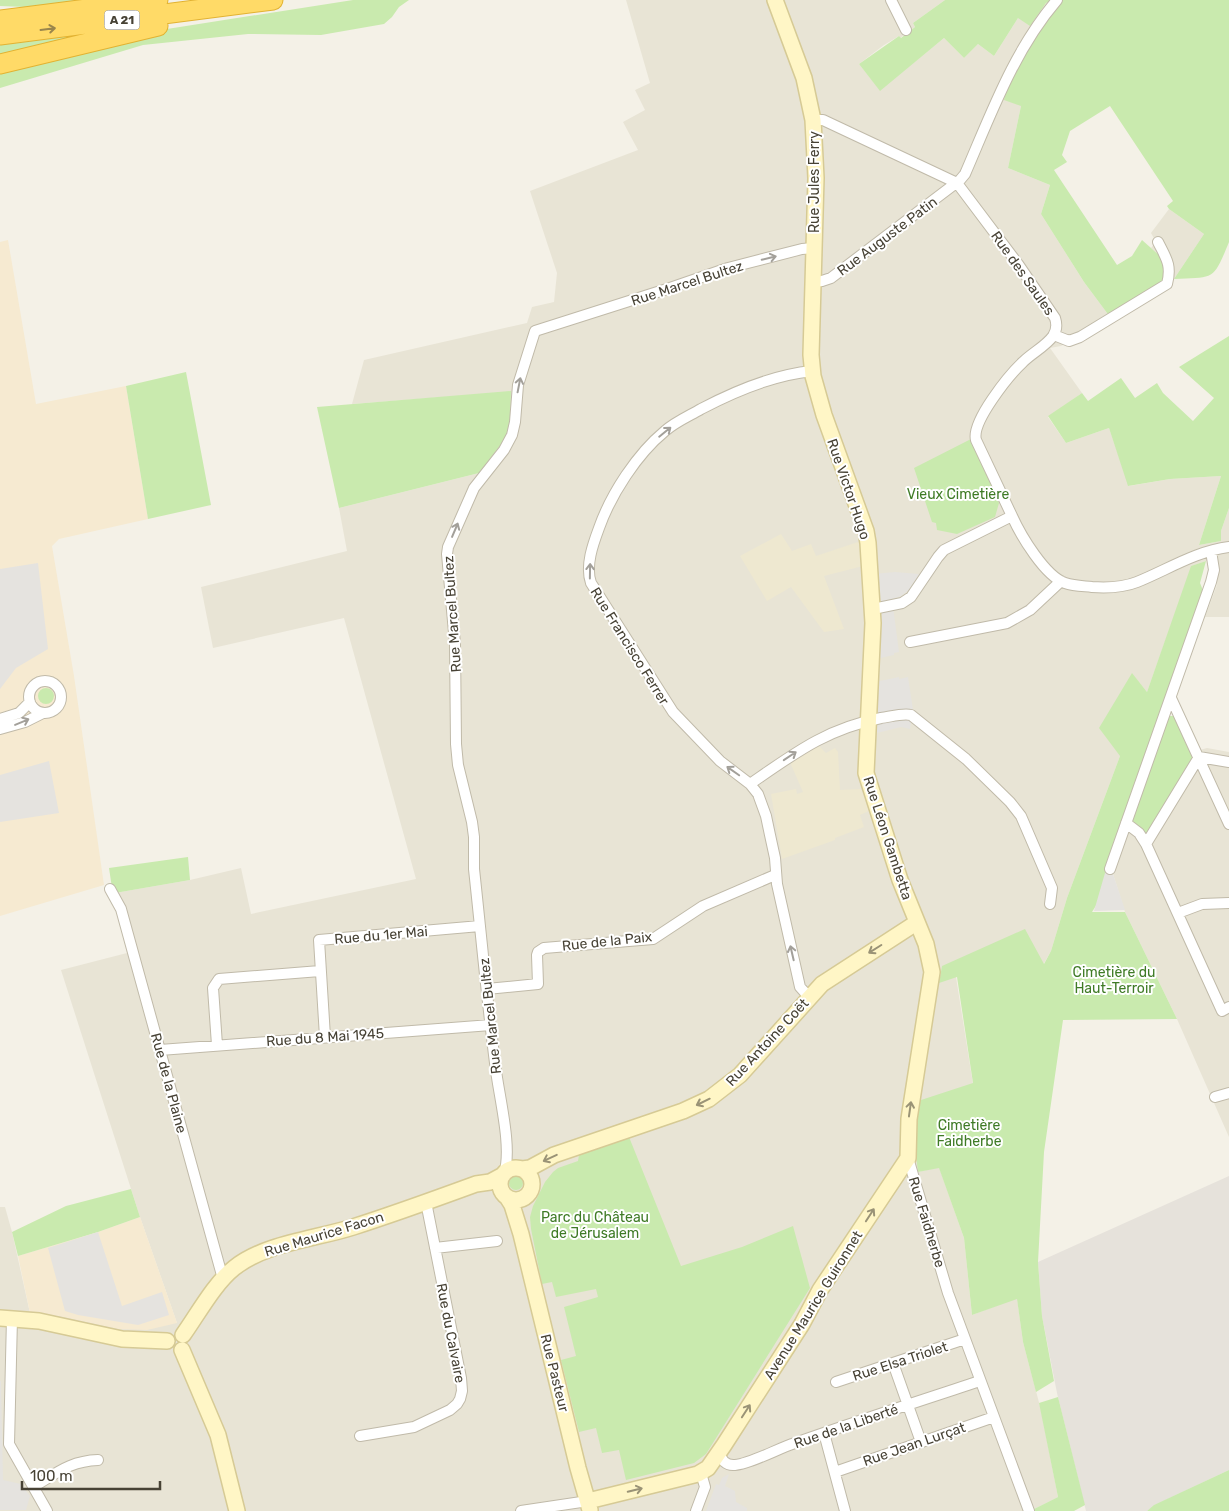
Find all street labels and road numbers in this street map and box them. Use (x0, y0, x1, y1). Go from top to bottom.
road number: A 21 (104, 10, 140, 30)
street label: Rue Jules Ferry (806, 131, 823, 233)
street label: Rue Auguste Patin (834, 193, 941, 280)
street label: Rue des Saules (987, 228, 1058, 319)
street label: Rue Marcel Bultez (629, 257, 745, 310)
street label: Rue Victor Hugo (823, 437, 874, 542)
street label: Rue Marcel Bultez (440, 555, 465, 673)
street label: Rue Francisco Ferrer (587, 584, 673, 709)
street label: Rue Léon Gambetta (860, 774, 916, 902)
street label: Rue du 1er Mai (334, 923, 428, 948)
street label: Rue de la Paix (561, 928, 653, 955)
street label: Rue Marcel Bultez (476, 957, 505, 1075)
street label: Rue Antoine Coët (722, 995, 813, 1090)
street label: Rue du 8 Mai 1945 (266, 1025, 385, 1050)
street label: Rue de la Plaine (147, 1031, 190, 1135)
street label: Rue Faidherbe (905, 1175, 948, 1270)
street label: Rue Maurice Facon (263, 1208, 386, 1261)
street label: Avenue Maurice Guironnet (761, 1227, 867, 1383)
street label: Rue du Calvaire (433, 1282, 469, 1385)
street label: Rue Pasteur (537, 1332, 573, 1414)
street label: Rue Elsa Triolet (850, 1338, 950, 1385)
street label: Rue de la Liberté (792, 1401, 901, 1452)
street label: Rue Jean Lurçat (861, 1419, 968, 1470)

